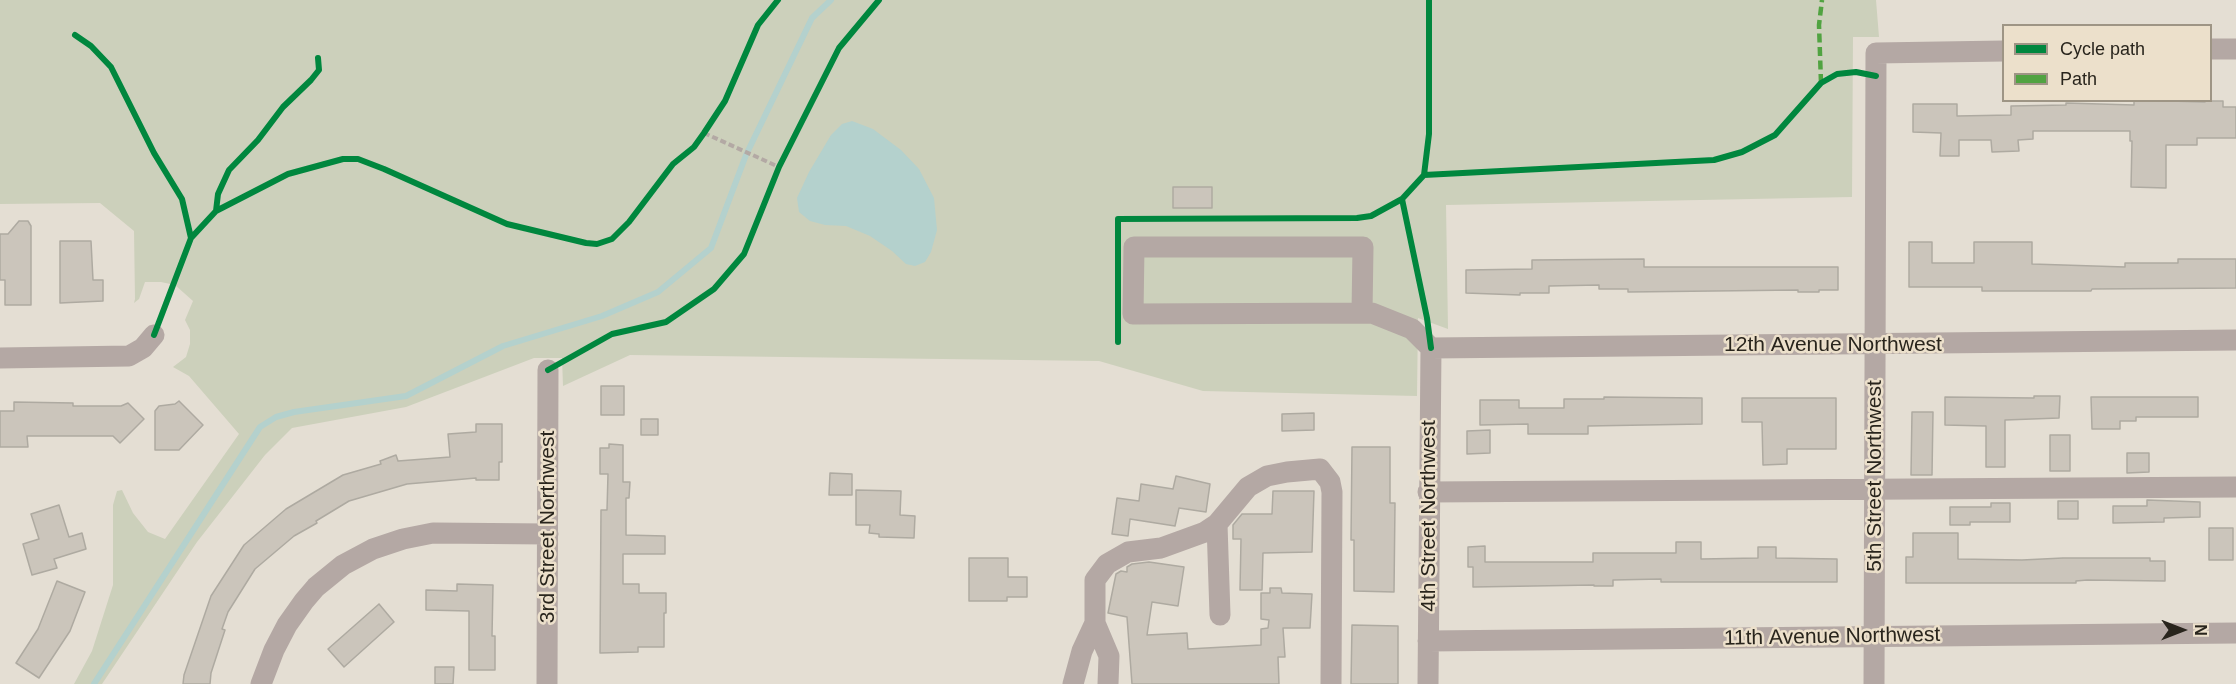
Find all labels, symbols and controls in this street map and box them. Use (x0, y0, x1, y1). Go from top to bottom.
legend (2002, 24, 2212, 102)
text: Cycle path (2060, 39, 2145, 59)
text: Path (2060, 69, 2097, 89)
street label: 12th Avenue Northwest (1724, 332, 1942, 358)
street label: 5th Street Northwest (1862, 380, 1888, 572)
street label: 4th Street Northwest (1416, 420, 1442, 612)
street label: 3rd Street Northwest (535, 431, 561, 623)
north arrow (2152, 600, 2212, 660)
street label: 11th Avenue Northwest (1724, 623, 1940, 651)
text: N (2192, 624, 2209, 636)

